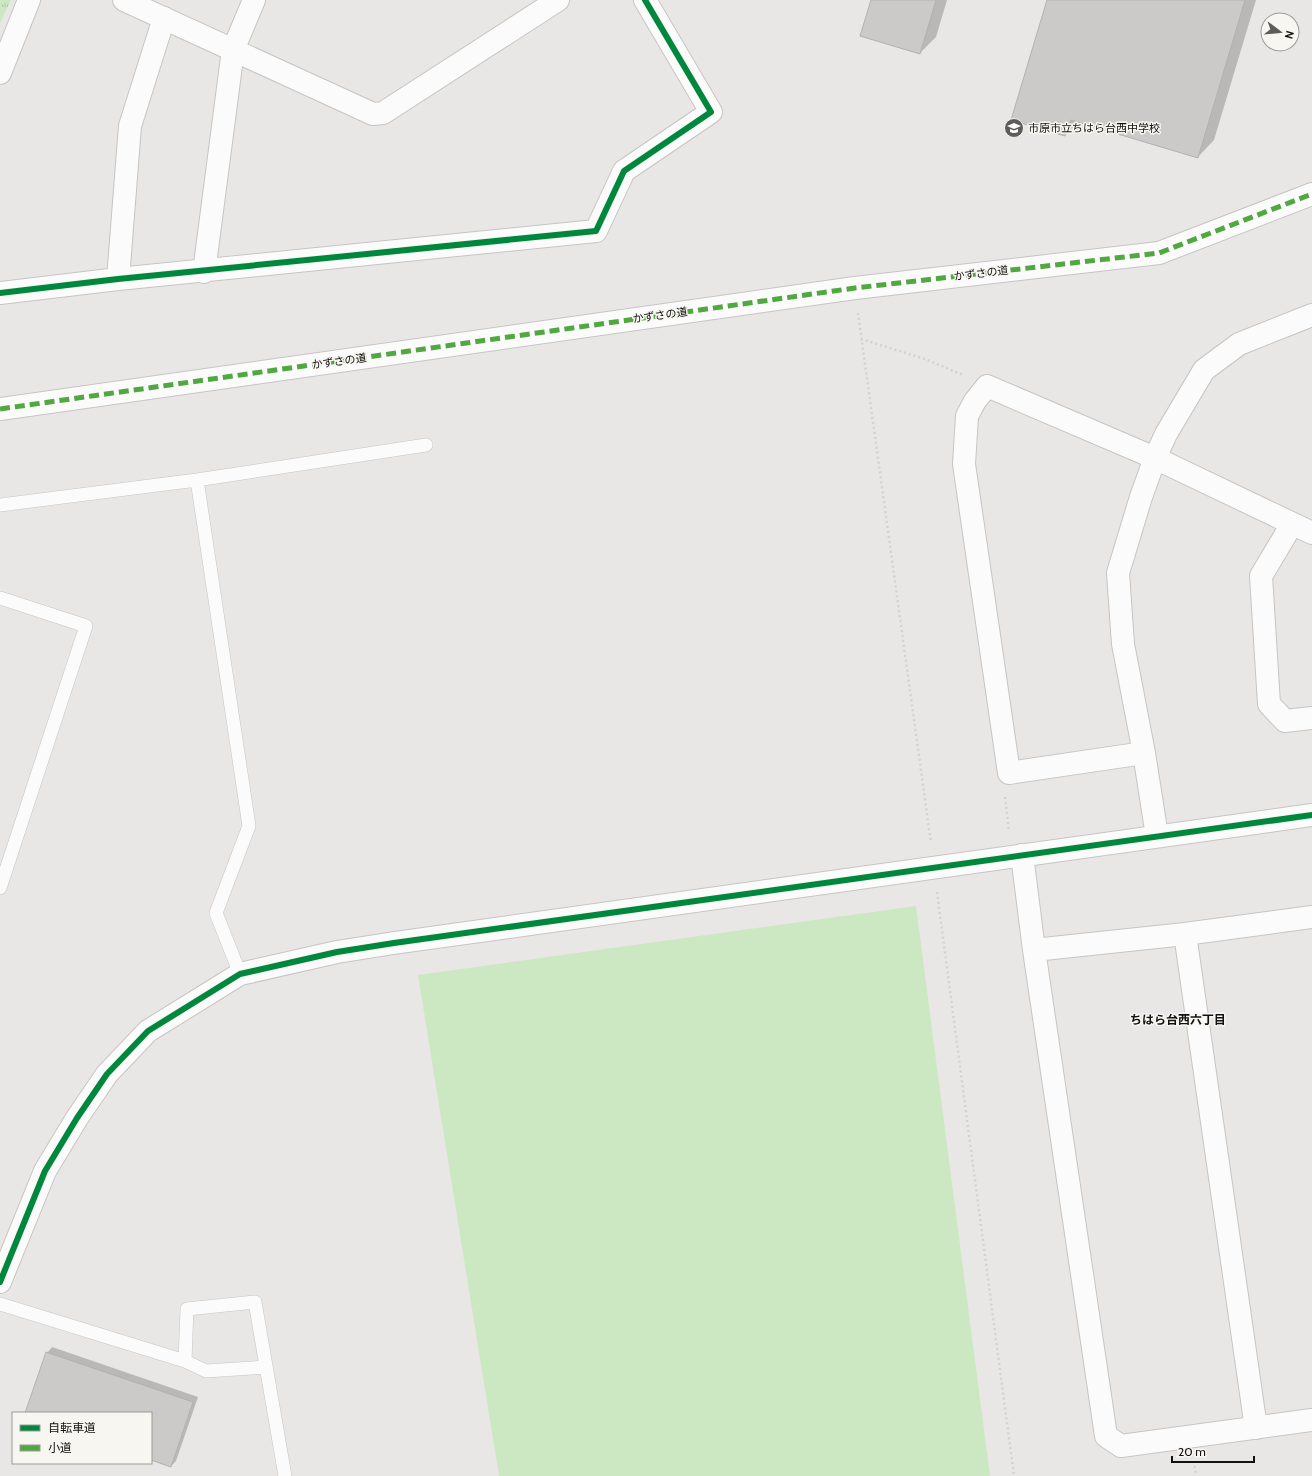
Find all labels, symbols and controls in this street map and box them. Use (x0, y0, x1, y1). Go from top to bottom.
north arrow (1260, 12, 1300, 52)
text: N (1282, 29, 1297, 40)
school or university icon: 市原市立ちはら台西中学校 (1003, 117, 1025, 139)
place label: 市原市立ちはら台西中学校 (1028, 121, 1160, 135)
street label: かずさの道 (953, 263, 1009, 283)
street label: かずさの道 (632, 304, 688, 326)
street label: かずさの道 (311, 350, 367, 372)
district label: ちはら台西六丁目 (1130, 1012, 1226, 1027)
legend (12, 1412, 152, 1464)
text: 自転車道 (48, 1420, 96, 1435)
scale bar (1172, 1438, 1254, 1464)
text: 小道 (48, 1440, 72, 1455)
text: 20 m (1178, 1444, 1206, 1459)

